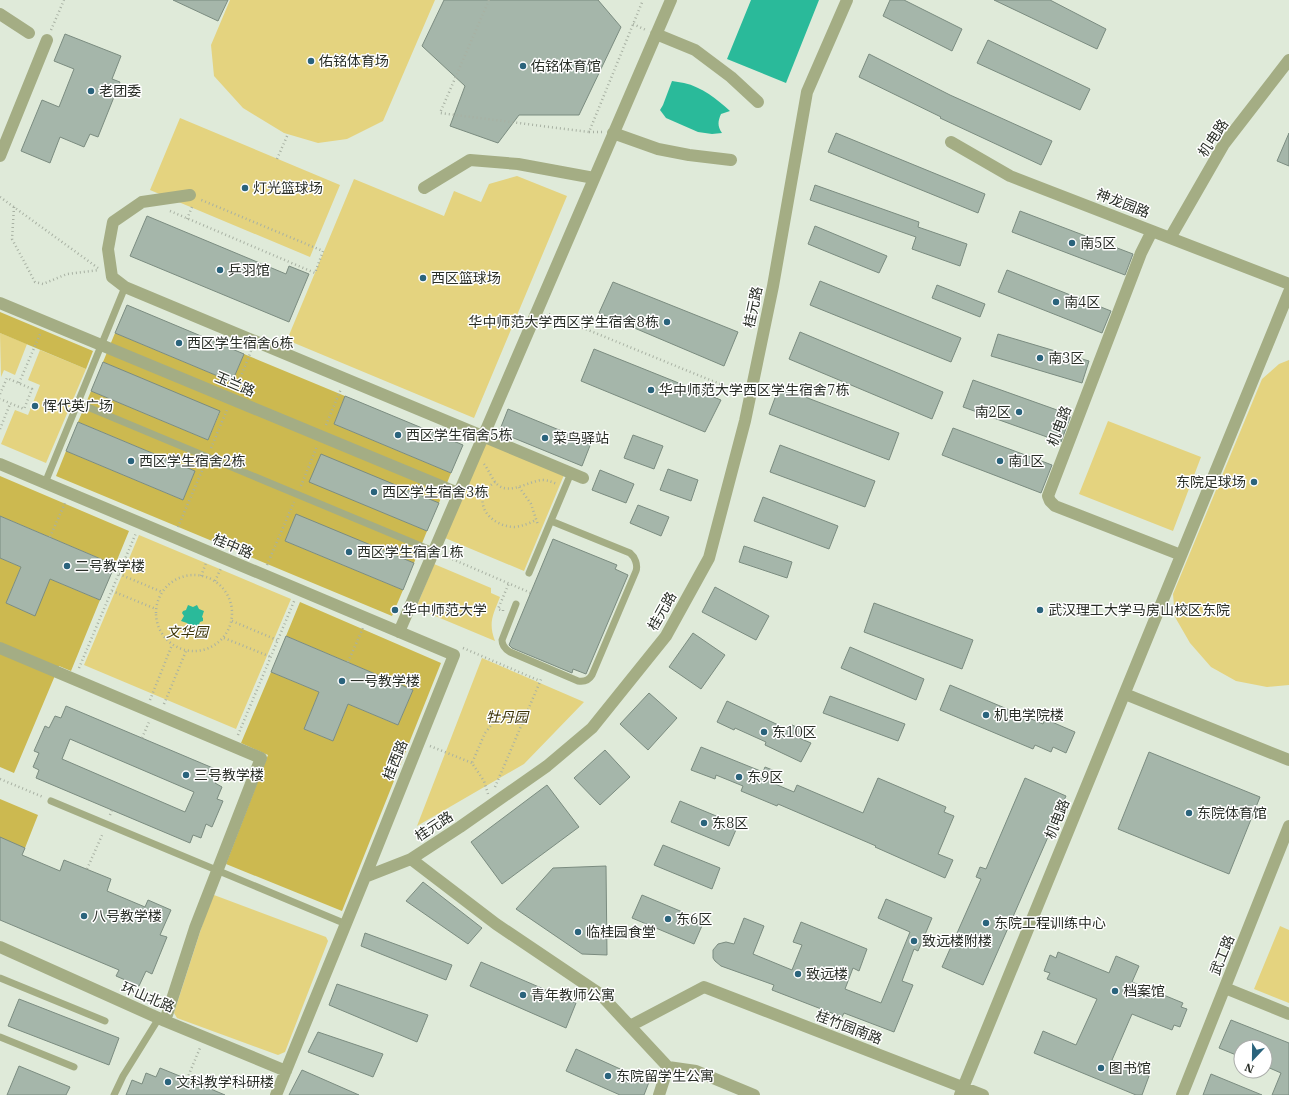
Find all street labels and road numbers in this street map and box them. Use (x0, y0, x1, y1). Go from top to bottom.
street label: 机电路 (1194, 116, 1232, 160)
street label: 神龙园路 (1094, 185, 1152, 221)
street label: 桂元路 (740, 285, 766, 329)
street label: 玉兰路 (212, 368, 258, 400)
street label: 机电路 (1043, 403, 1075, 449)
street label: 桂中路 (210, 530, 256, 562)
street label: 桂元路 (644, 588, 680, 634)
street label: 桂西路 (379, 737, 411, 783)
street label: 机电路 (1041, 796, 1073, 842)
street label: 桂元路 (411, 807, 457, 845)
street label: 武工路 (1206, 932, 1238, 978)
street label: 环山北路 (119, 978, 177, 1016)
street label: 桂竹园南路 (813, 1006, 885, 1048)

